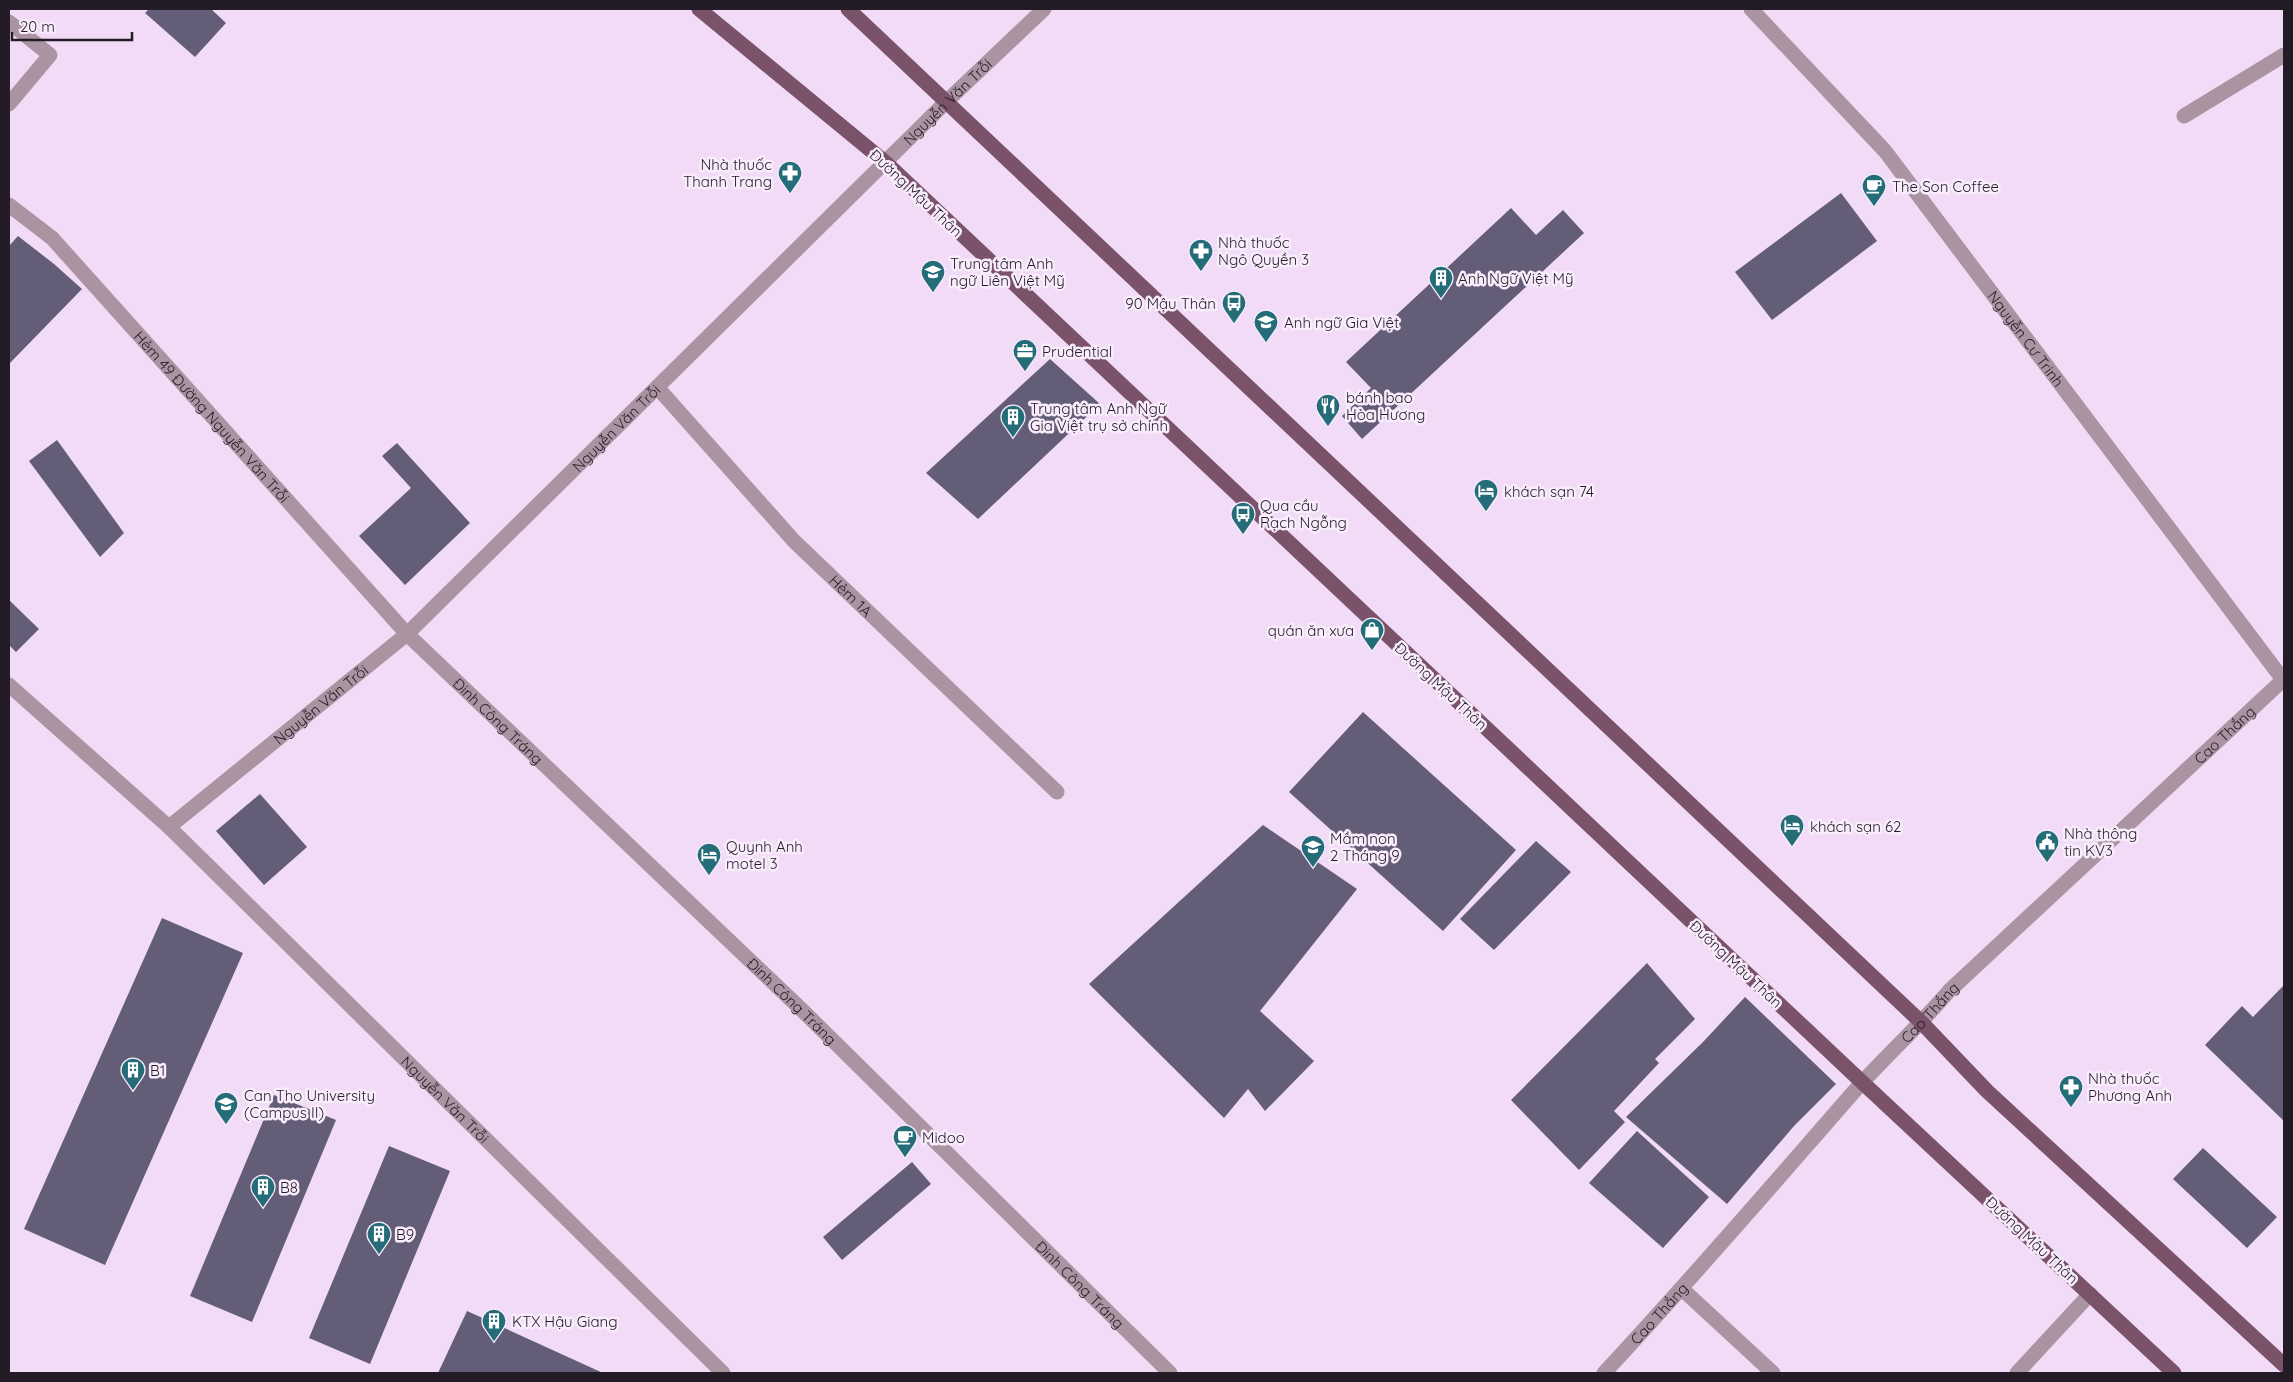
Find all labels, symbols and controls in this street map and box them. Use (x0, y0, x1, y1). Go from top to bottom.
scale bar (12, 10, 132, 42)
text: 20 m (20, 17, 55, 36)
street label: Nguyễn Văn Trỗi (899, 54, 996, 149)
street label: Đường Mậu Thân (866, 145, 966, 241)
place label: Nhà thuốc Thanh Trang (683, 155, 772, 191)
pharmacy icon: Nhà thuốc Thanh Trang (777, 160, 803, 194)
cafe icon: The Son Coffee (1861, 173, 1887, 207)
place label: The Son Coffee (1892, 177, 1999, 196)
place label: Nhà thuốc Ngô Quyền 3 (1218, 233, 1309, 269)
pharmacy icon: Nhà thuốc Ngô Quyền 3 (1188, 238, 1214, 272)
place label: Trung tâm Anh ngữ Liên Việt Mỹ (950, 254, 1065, 290)
school or university icon: Trung tâm Anh ngữ Liên Việt Mỹ (920, 259, 946, 293)
building icon: Anh Ngữ Việt Mỹ (1428, 265, 1454, 299)
place label: Anh Ngữ Việt Mỹ (1458, 269, 1574, 288)
street label: Nguyễn Cư Trinh (1984, 287, 2068, 390)
bus stop icon: 90 Mậu Thân (1221, 290, 1247, 324)
place label: 90 Mậu Thân (1125, 294, 1216, 313)
school or university icon: Anh ngữ Gia Việt (1253, 309, 1279, 343)
place label: Anh ngữ Gia Việt (1284, 313, 1399, 332)
street label: Hẻm 49 Đường Nguyễn Văn Trỗi (130, 327, 294, 506)
office icon: Prudential (1012, 338, 1038, 372)
place label: Prudential (1042, 342, 1112, 361)
street label: Nguyễn Văn Trỗi (568, 380, 664, 475)
place label: bánh bao Hòa Hương (1346, 388, 1425, 424)
restaurant icon: bánh bao Hòa Hương (1315, 393, 1341, 427)
place label: Trung tâm Anh Ngữ Gia Việt trụ sở chính (1030, 399, 1168, 435)
building icon: Trung tâm Anh Ngữ Gia Việt trụ sở chính (1000, 404, 1026, 438)
hotel icon: khách sạn 74 (1473, 478, 1499, 512)
place label: khách sạn 74 (1504, 482, 1594, 501)
place label: Qua cầu Rạch Ngỗng (1260, 496, 1347, 532)
bus stop icon: Qua cầu Rạch Ngỗng (1230, 501, 1256, 535)
street label: Hẻm 1A (826, 571, 877, 621)
shop icon: quán ăn xưa (1359, 617, 1385, 651)
place label: quán ăn xưa (1268, 621, 1354, 640)
street label: Đường Mậu Thân (1391, 638, 1491, 734)
street label: Nguyễn Văn Trỗi (269, 660, 372, 748)
street label: Đinh Công Tráng (449, 674, 547, 768)
street label: Cao Thắng (2190, 702, 2259, 768)
hotel icon: khách sạn 62 (1779, 813, 1805, 847)
place label: khách sạn 62 (1810, 817, 1901, 836)
place label: Nhà thông tin KV3 (2064, 824, 2137, 860)
place label: Mầm non 2 Tháng 9 (1330, 829, 1400, 865)
public building icon: Nhà thông tin KV3 (2034, 829, 2060, 863)
school or university icon: Mầm non 2 Tháng 9 (1300, 834, 1326, 868)
place label: Quynh Anh motel 3 (726, 837, 803, 873)
hotel icon: Quynh Anh motel 3 (696, 842, 722, 876)
street label: Đường Mậu Thân (1686, 916, 1786, 1012)
street label: Đinh Công Tráng (743, 953, 841, 1049)
street label: Cao Thắng (1896, 978, 1962, 1047)
street label: Nguyễn Văn Trỗi (397, 1052, 493, 1147)
building icon: B1 (120, 1057, 146, 1091)
place label: B1 (150, 1061, 165, 1080)
place label: Nhà thuốc Phương Anh (2088, 1069, 2172, 1105)
pharmacy icon: Nhà thuốc Phương Anh (2058, 1074, 2084, 1108)
place label: Can Tho University (Campus II) (244, 1086, 375, 1122)
school or university icon: Can Tho University (Campus II) (213, 1091, 239, 1125)
cafe icon: Midoo (892, 1124, 918, 1158)
place label: Midoo (922, 1128, 965, 1147)
building icon: B8 (250, 1174, 276, 1208)
place label: B8 (280, 1178, 298, 1197)
street label: Đường Mậu Thân (1982, 1192, 2082, 1288)
building icon: B9 (366, 1221, 392, 1255)
place label: B9 (396, 1225, 414, 1244)
street label: Đinh Công Tráng (1032, 1236, 1129, 1332)
street label: Cao Thắng (1626, 1278, 1692, 1348)
building icon: KTX Hậu Giang (481, 1308, 507, 1342)
place label: KTX Hậu Giang (512, 1312, 618, 1331)

